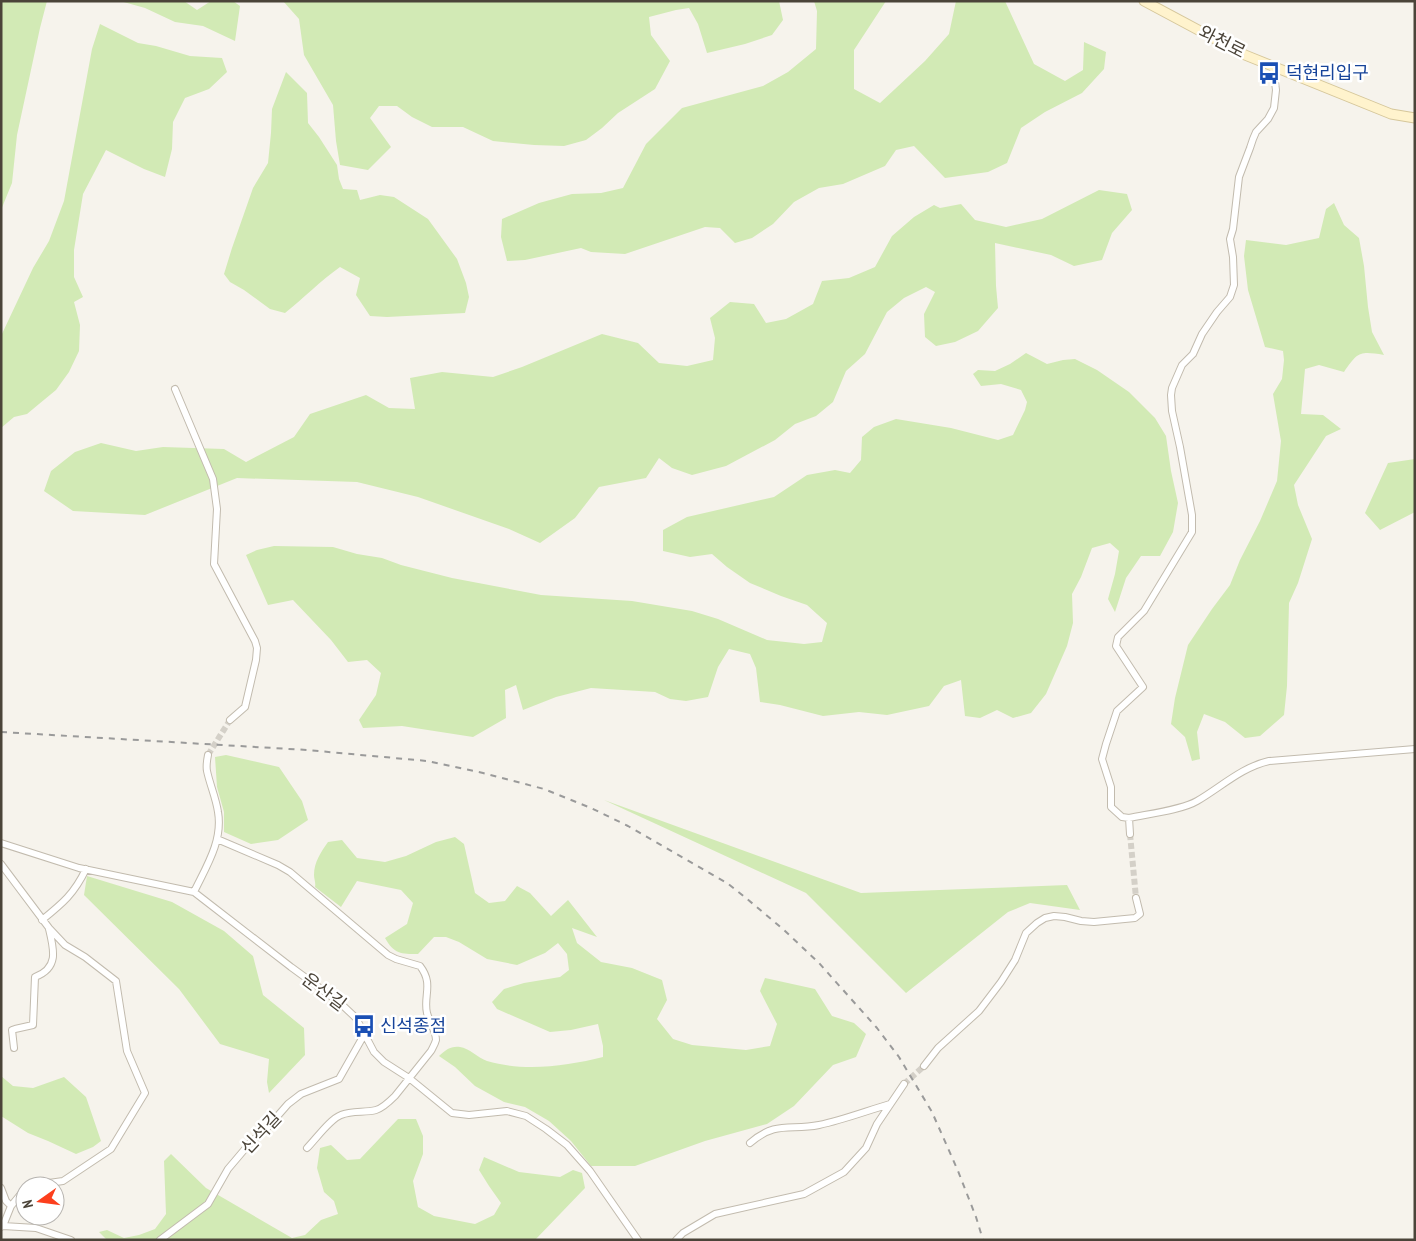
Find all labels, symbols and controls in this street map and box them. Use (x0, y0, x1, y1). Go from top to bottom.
street label: 와천로 (1195, 20, 1250, 63)
bus stop icon: 덕현리입구 (1256, 60, 1282, 86)
place label: 덕현리입구 (1286, 61, 1369, 84)
street label: 운산길 (298, 967, 351, 1016)
bus stop icon: 신석종점 (351, 1013, 377, 1039)
place label: 신석종점 (380, 1014, 446, 1037)
street label: 신석길 (235, 1107, 286, 1159)
north arrow (15, 1176, 65, 1226)
text: N (18, 1198, 37, 1210)

